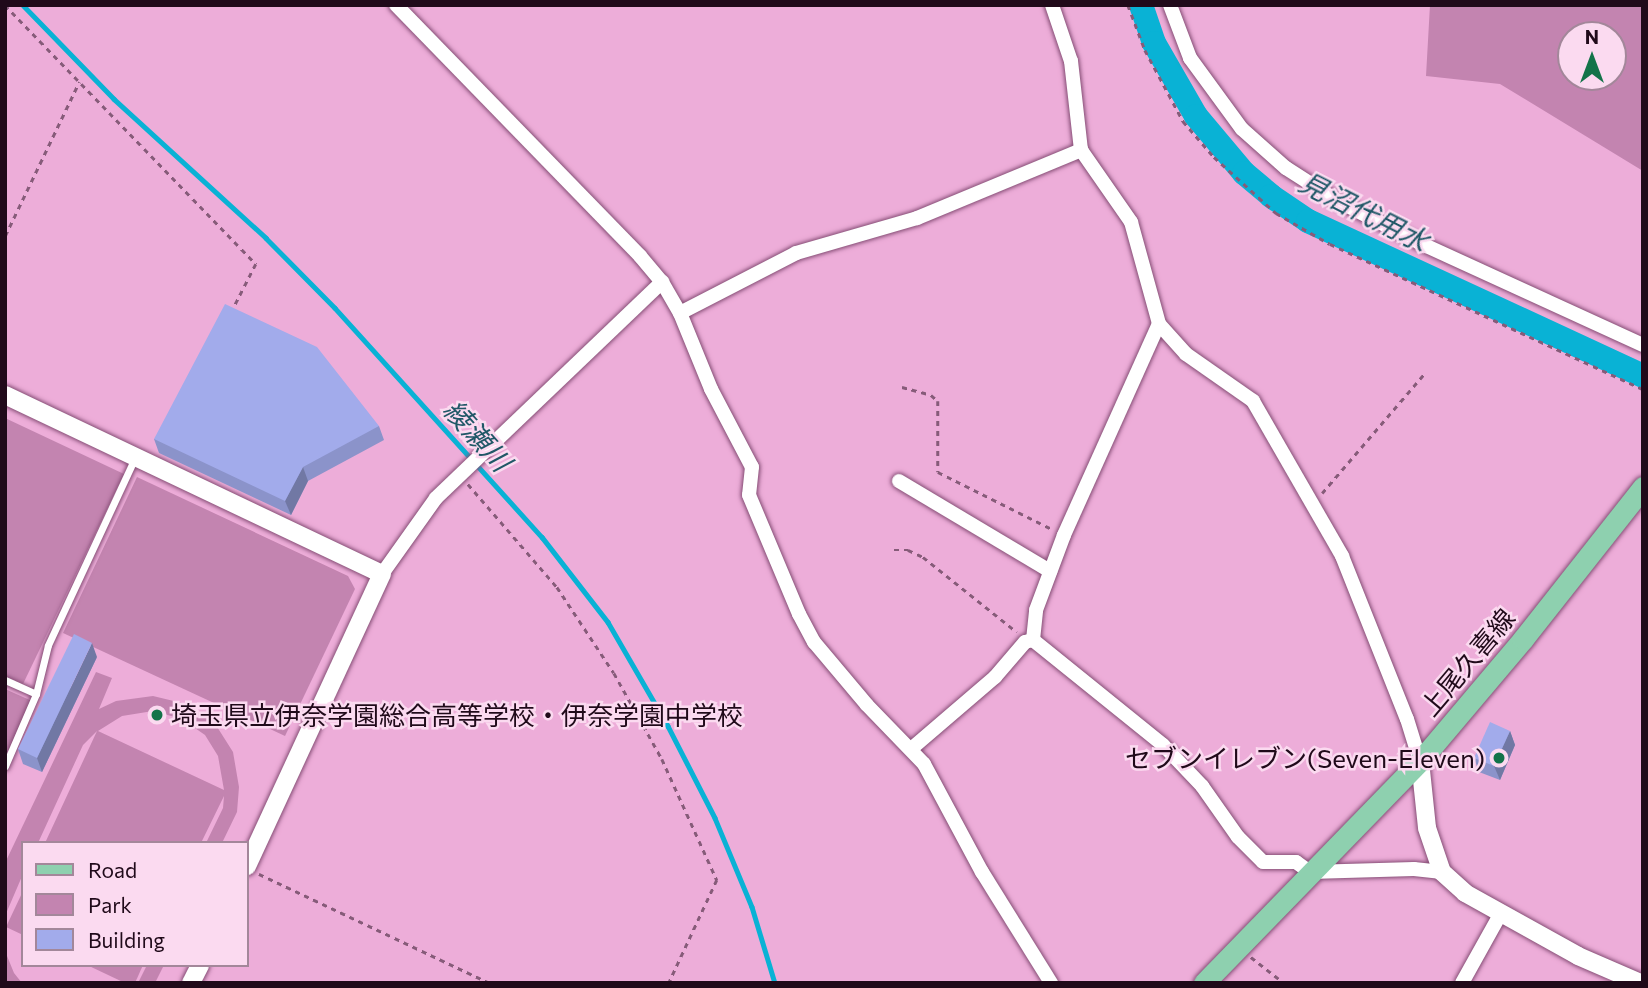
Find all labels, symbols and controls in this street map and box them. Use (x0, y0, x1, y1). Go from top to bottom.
north arrow (1557, 21, 1627, 91)
text: N (1585, 25, 1599, 48)
water label: 見沼代用水 (1294, 164, 1434, 258)
water label: 綾瀬川 (437, 393, 519, 477)
street label: 上尾久喜線 (1413, 602, 1521, 722)
place label: 埼玉県立伊奈学園総合高等学校・伊奈学園中学校 (171, 699, 743, 731)
marker: 埼玉県立伊奈学園総合高等学校・伊奈学園中学校 (149, 707, 165, 723)
place label: セブンイレブン(Seven-Eleven) (1125, 742, 1485, 774)
marker: セブンイレブン(Seven-Eleven) (1491, 750, 1507, 766)
legend (21, 841, 248, 967)
text: Road (88, 857, 137, 882)
text: Park (88, 892, 132, 917)
text: Building (88, 927, 165, 952)

